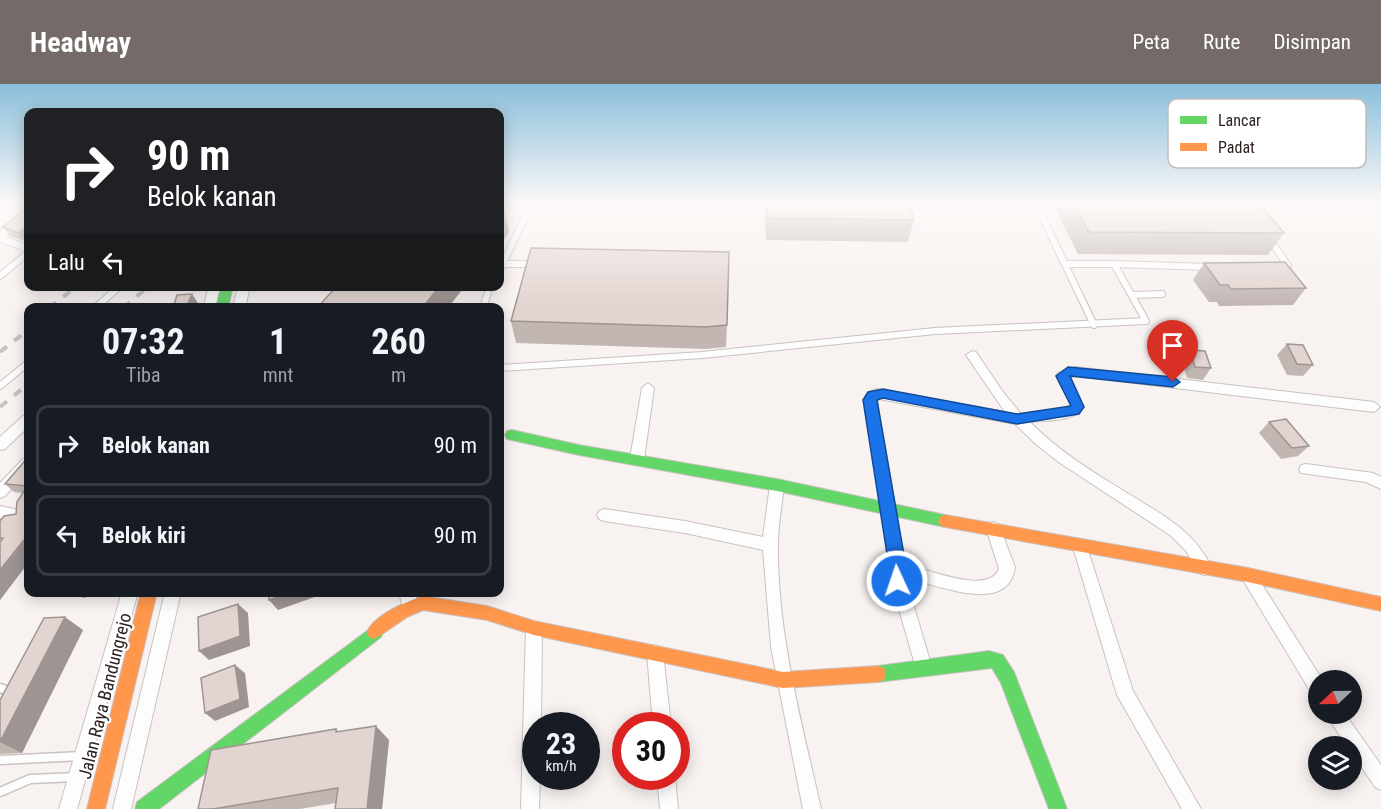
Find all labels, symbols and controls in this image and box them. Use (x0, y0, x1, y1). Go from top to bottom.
text: Headway (30, 26, 131, 59)
text: Peta (1132, 30, 1170, 54)
text: Rute (1203, 30, 1240, 54)
text: Disimpan (1273, 30, 1351, 54)
legend (1168, 99, 1366, 168)
text: Lancar (1218, 111, 1261, 130)
text: 90 m (147, 131, 230, 180)
icon: right (48, 132, 126, 210)
text: Padat (1218, 138, 1255, 157)
text: Belok kanan (147, 181, 277, 213)
icon: left (97, 246, 130, 279)
text: Lalu (48, 250, 85, 275)
pin (1147, 320, 1198, 382)
text: 07:32 (102, 321, 185, 363)
text: 1 (269, 321, 287, 363)
text: 260 (371, 321, 426, 363)
icon: arrive (1156, 329, 1189, 362)
text: Tiba (126, 363, 161, 387)
text: mnt (263, 363, 293, 387)
text: m (391, 363, 406, 387)
icon: right (51, 429, 84, 462)
text: Belok kanan (102, 433, 210, 458)
text: 90 m (434, 433, 477, 458)
icon: left (51, 519, 84, 552)
text: Belok kiri (102, 523, 186, 548)
text: 90 m (434, 523, 477, 548)
position arrow (865, 549, 929, 613)
street label: Jalan Raya Bandungrejo (74, 611, 135, 781)
north arrow (1308, 670, 1362, 724)
map controls (1308, 670, 1362, 790)
speed limit sign: 30 (612, 712, 690, 790)
text: 23 (546, 726, 576, 761)
button: layers (1308, 736, 1362, 790)
text: km/h (546, 757, 576, 775)

